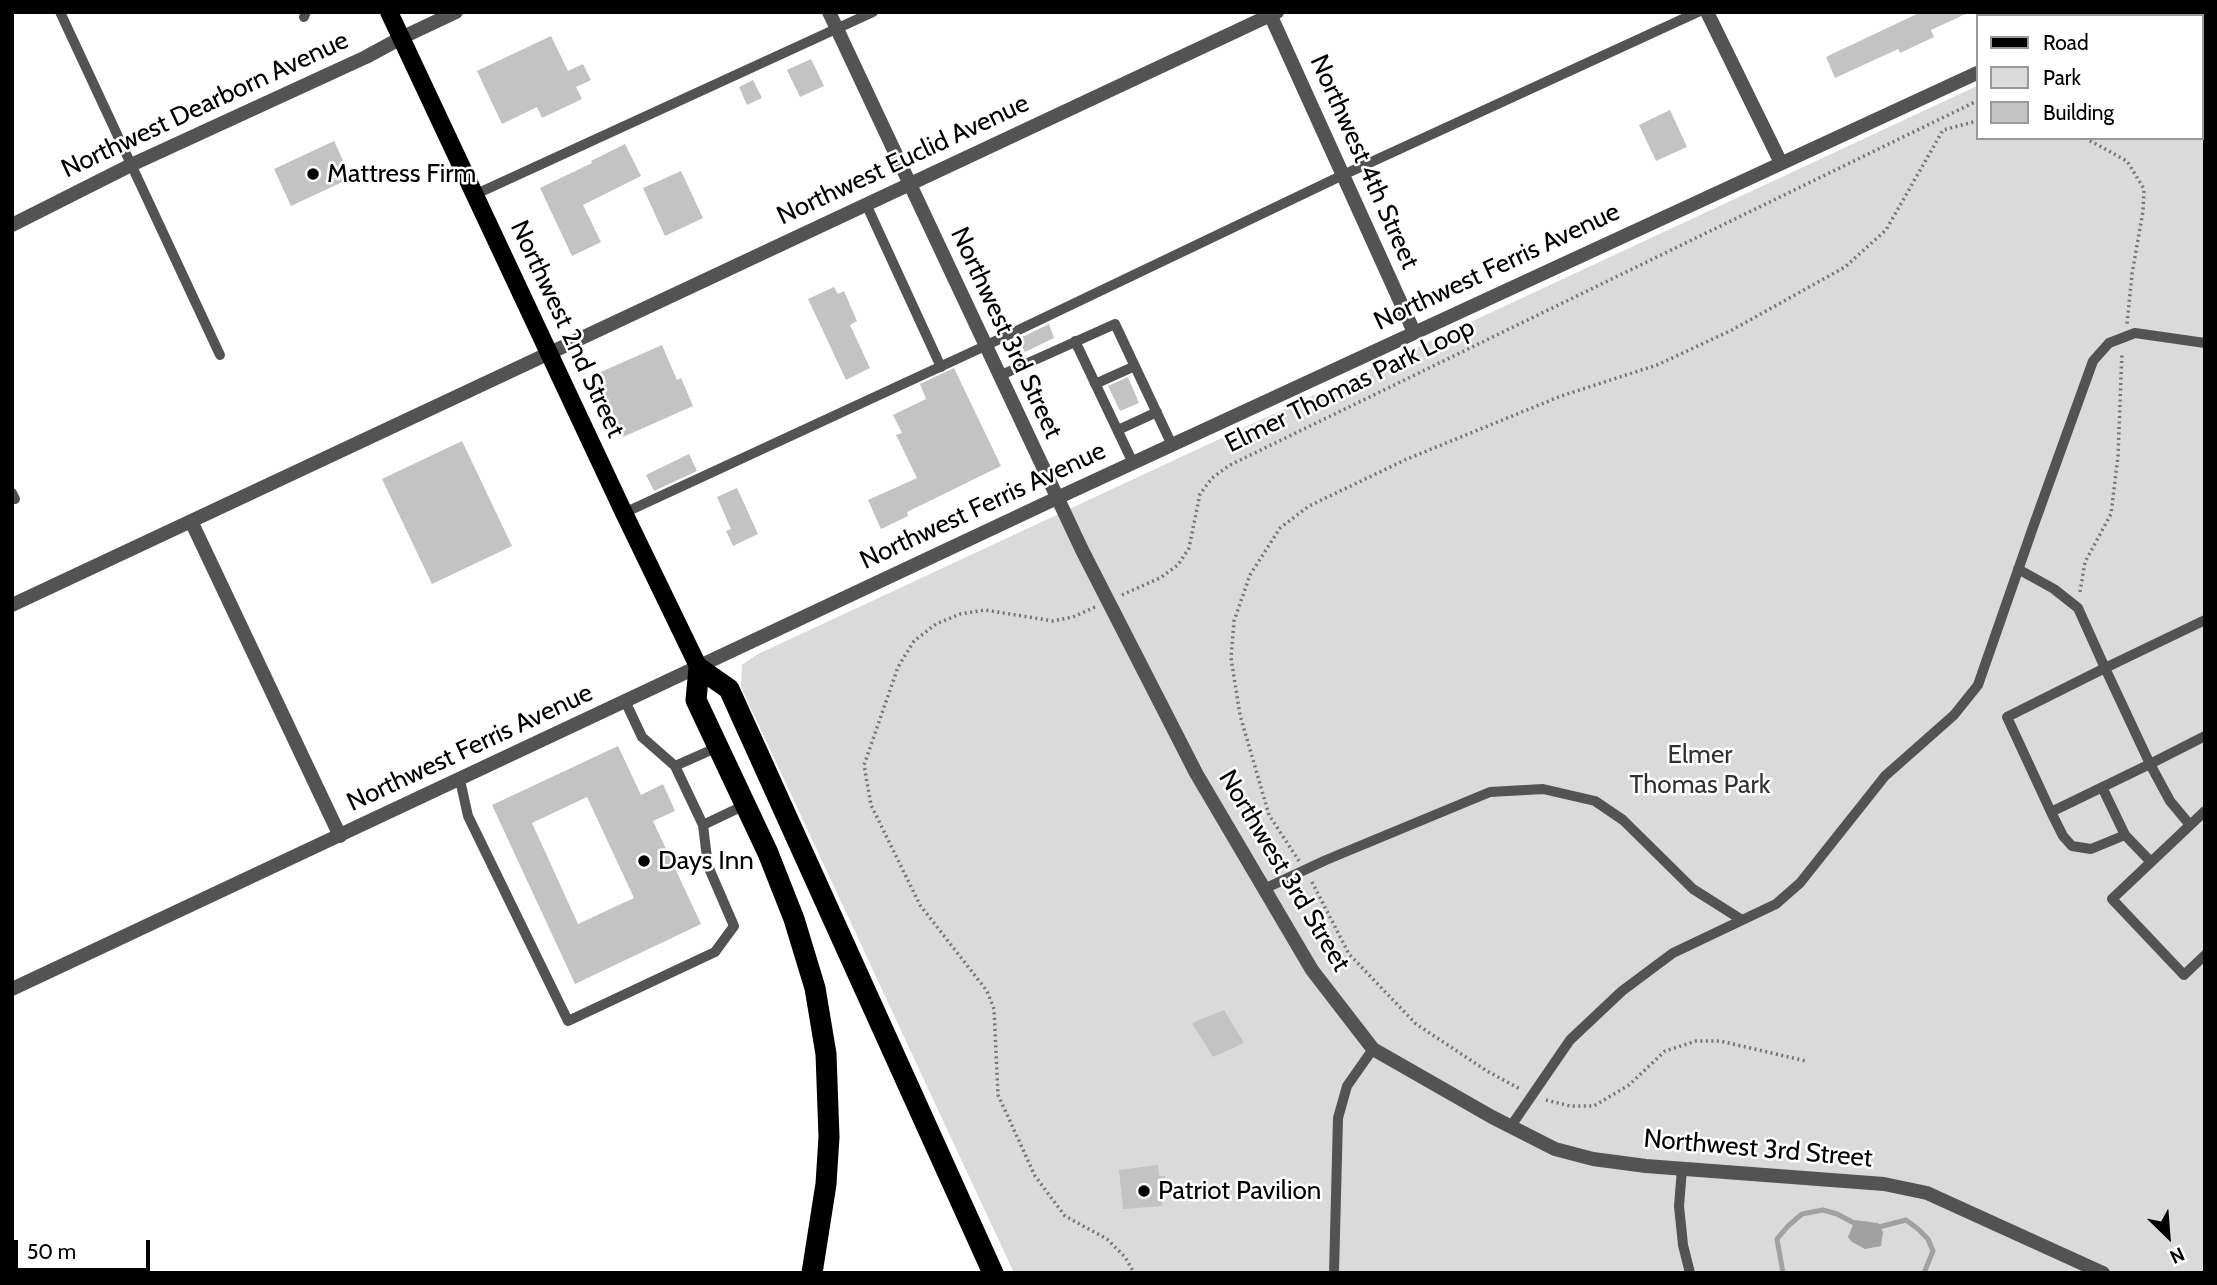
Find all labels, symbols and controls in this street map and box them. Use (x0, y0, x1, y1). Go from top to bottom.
legend (1976, 14, 2203, 140)
street label: Northwest Dearborn Avenue (57, 25, 353, 185)
text: Road (2043, 30, 2089, 55)
street label: Northwest 4th Street (1303, 50, 1425, 274)
text: Park (2043, 65, 2081, 90)
street label: Northwest Euclid Avenue (772, 88, 1034, 232)
text: Building (2043, 100, 2114, 125)
place label: Mattress Firm (327, 158, 476, 190)
marker: Mattress Firm (305, 166, 321, 182)
street label: Northwest Ferris Avenue (1369, 196, 1625, 338)
street label: Northwest 2nd Street (503, 216, 631, 442)
street label: Northwest 3rd Street (943, 222, 1069, 444)
street label: Elmer Thomas Park Loop (1220, 312, 1480, 460)
street label: Northwest Ferris Avenue (855, 435, 1111, 577)
street label: Northwest Ferris Avenue (342, 677, 598, 819)
park label: Elmer Thomas Park (1630, 739, 1770, 800)
street label: Northwest 3rd Street (1212, 765, 1356, 977)
place label: Days Inn (658, 845, 754, 877)
marker: Days Inn (636, 853, 652, 869)
street label: Northwest 3rd Street (1642, 1123, 1874, 1175)
place label: Patriot Pavilion (1158, 1175, 1321, 1207)
marker: Patriot Pavilion (1136, 1183, 1152, 1199)
north arrow (2133, 1201, 2203, 1271)
scale bar (18, 1226, 154, 1270)
text: 50 m (27, 1239, 76, 1264)
text: N (2166, 1242, 2188, 1269)

